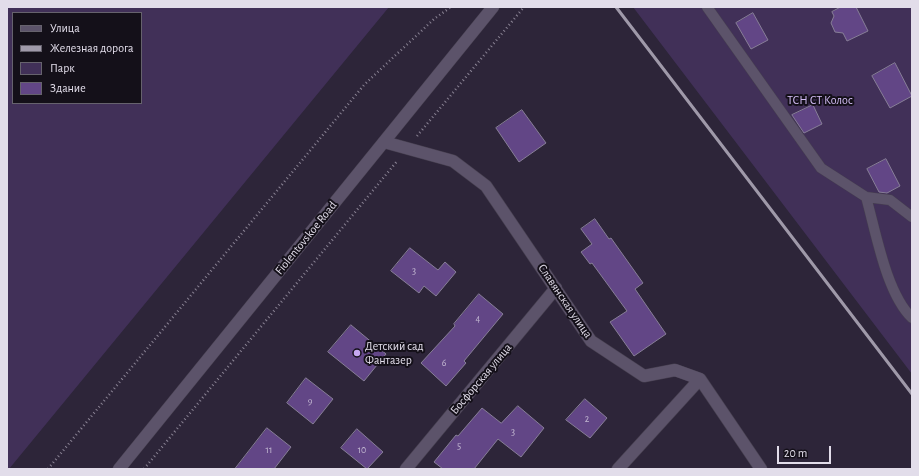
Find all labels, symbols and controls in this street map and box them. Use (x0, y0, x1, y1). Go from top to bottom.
legend (12, 12, 142, 104)
text: Улица (50, 22, 80, 34)
text: Железная дорога (50, 42, 134, 54)
text: Парк (50, 62, 75, 74)
text: Здание (50, 82, 86, 94)
park label: ТСН СТ Колос (787, 93, 853, 107)
street label: Fiolentovskoe Road (272, 198, 340, 278)
street label: Славянская улица (535, 261, 595, 341)
house number: 3 (412, 265, 416, 277)
house number: 4 (476, 313, 480, 325)
place label: Детский сад Фантазер (365, 339, 424, 367)
street label: Босфорская улица (447, 341, 515, 417)
marker: Детский сад Фантазер (352, 348, 362, 358)
house number: 6 (442, 357, 446, 369)
house number: 9 (308, 395, 312, 407)
house number: 2 (585, 413, 589, 425)
house number: 3 (511, 426, 515, 438)
scale bar (779, 438, 833, 464)
house number: 5 (457, 440, 461, 452)
house number: 11 (266, 444, 272, 456)
house number: 10 (358, 444, 366, 456)
text: 20 m (784, 447, 807, 459)

